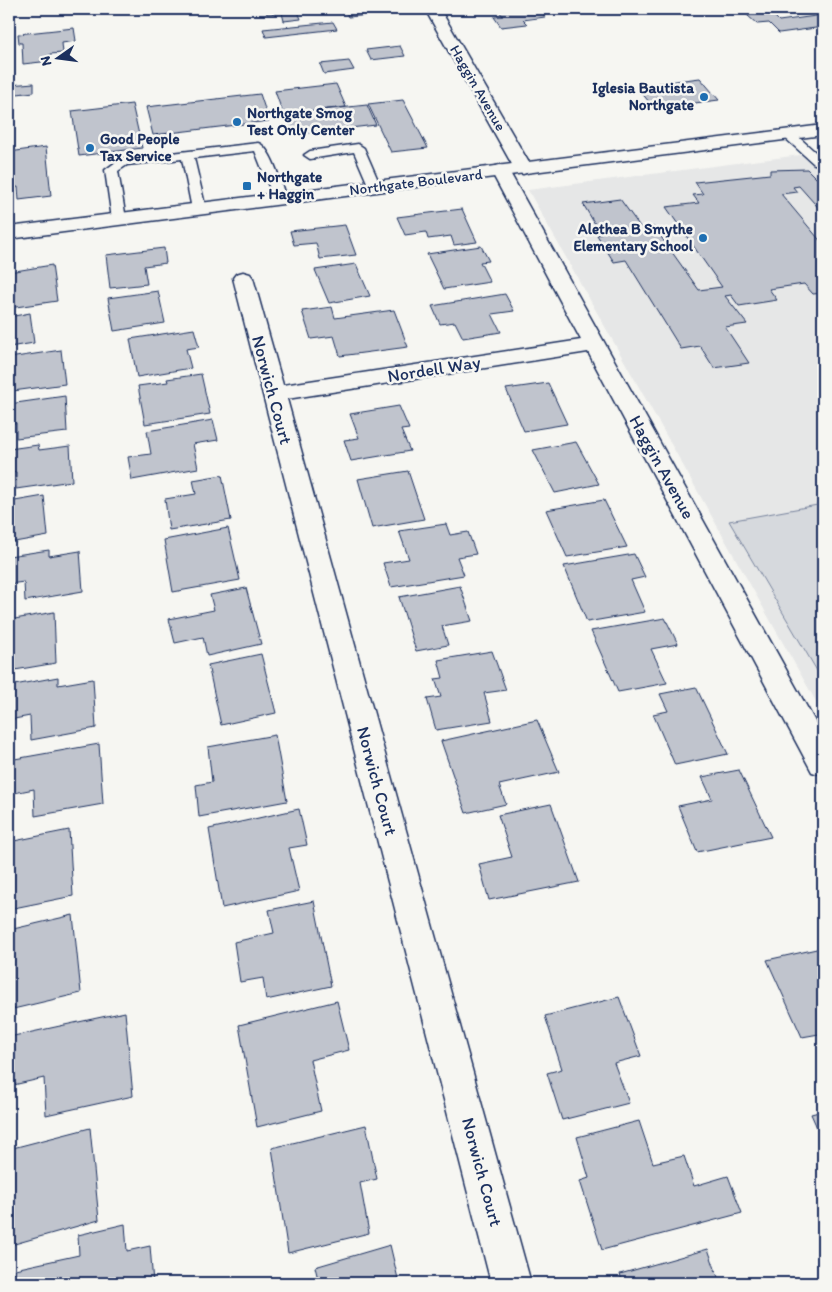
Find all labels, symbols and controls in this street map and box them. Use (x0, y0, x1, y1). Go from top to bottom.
north arrow (32, 32, 82, 82)
street label: Haggin Avenue (446, 42, 510, 134)
text: N (36, 54, 55, 68)
place label: Iglesia Bautista Northgate (592, 79, 694, 115)
marker: Iglesia Bautista Northgate (698, 91, 710, 103)
place label: Northgate Smog Test Only Center (246, 104, 355, 140)
marker: Northgate Smog Test Only Center (231, 116, 243, 128)
place label: Good People Tax Service (99, 130, 180, 165)
marker: Good People Tax Service (84, 142, 96, 154)
street label: Northgate Boulevard (348, 165, 484, 199)
place label: Northgate + Haggin (257, 168, 322, 204)
marker: Northgate + Haggin (241, 180, 253, 192)
place label: Alethea B Smythe Elementary School (573, 220, 694, 256)
marker: Alethea B Smythe Elementary School (697, 232, 709, 244)
street label: Norwich Court (247, 333, 297, 447)
street label: Nordell Way (386, 351, 483, 387)
street label: Haggin Avenue (624, 411, 700, 523)
street label: Norwich Court (352, 724, 402, 838)
street label: Norwich Court (457, 1115, 507, 1229)

